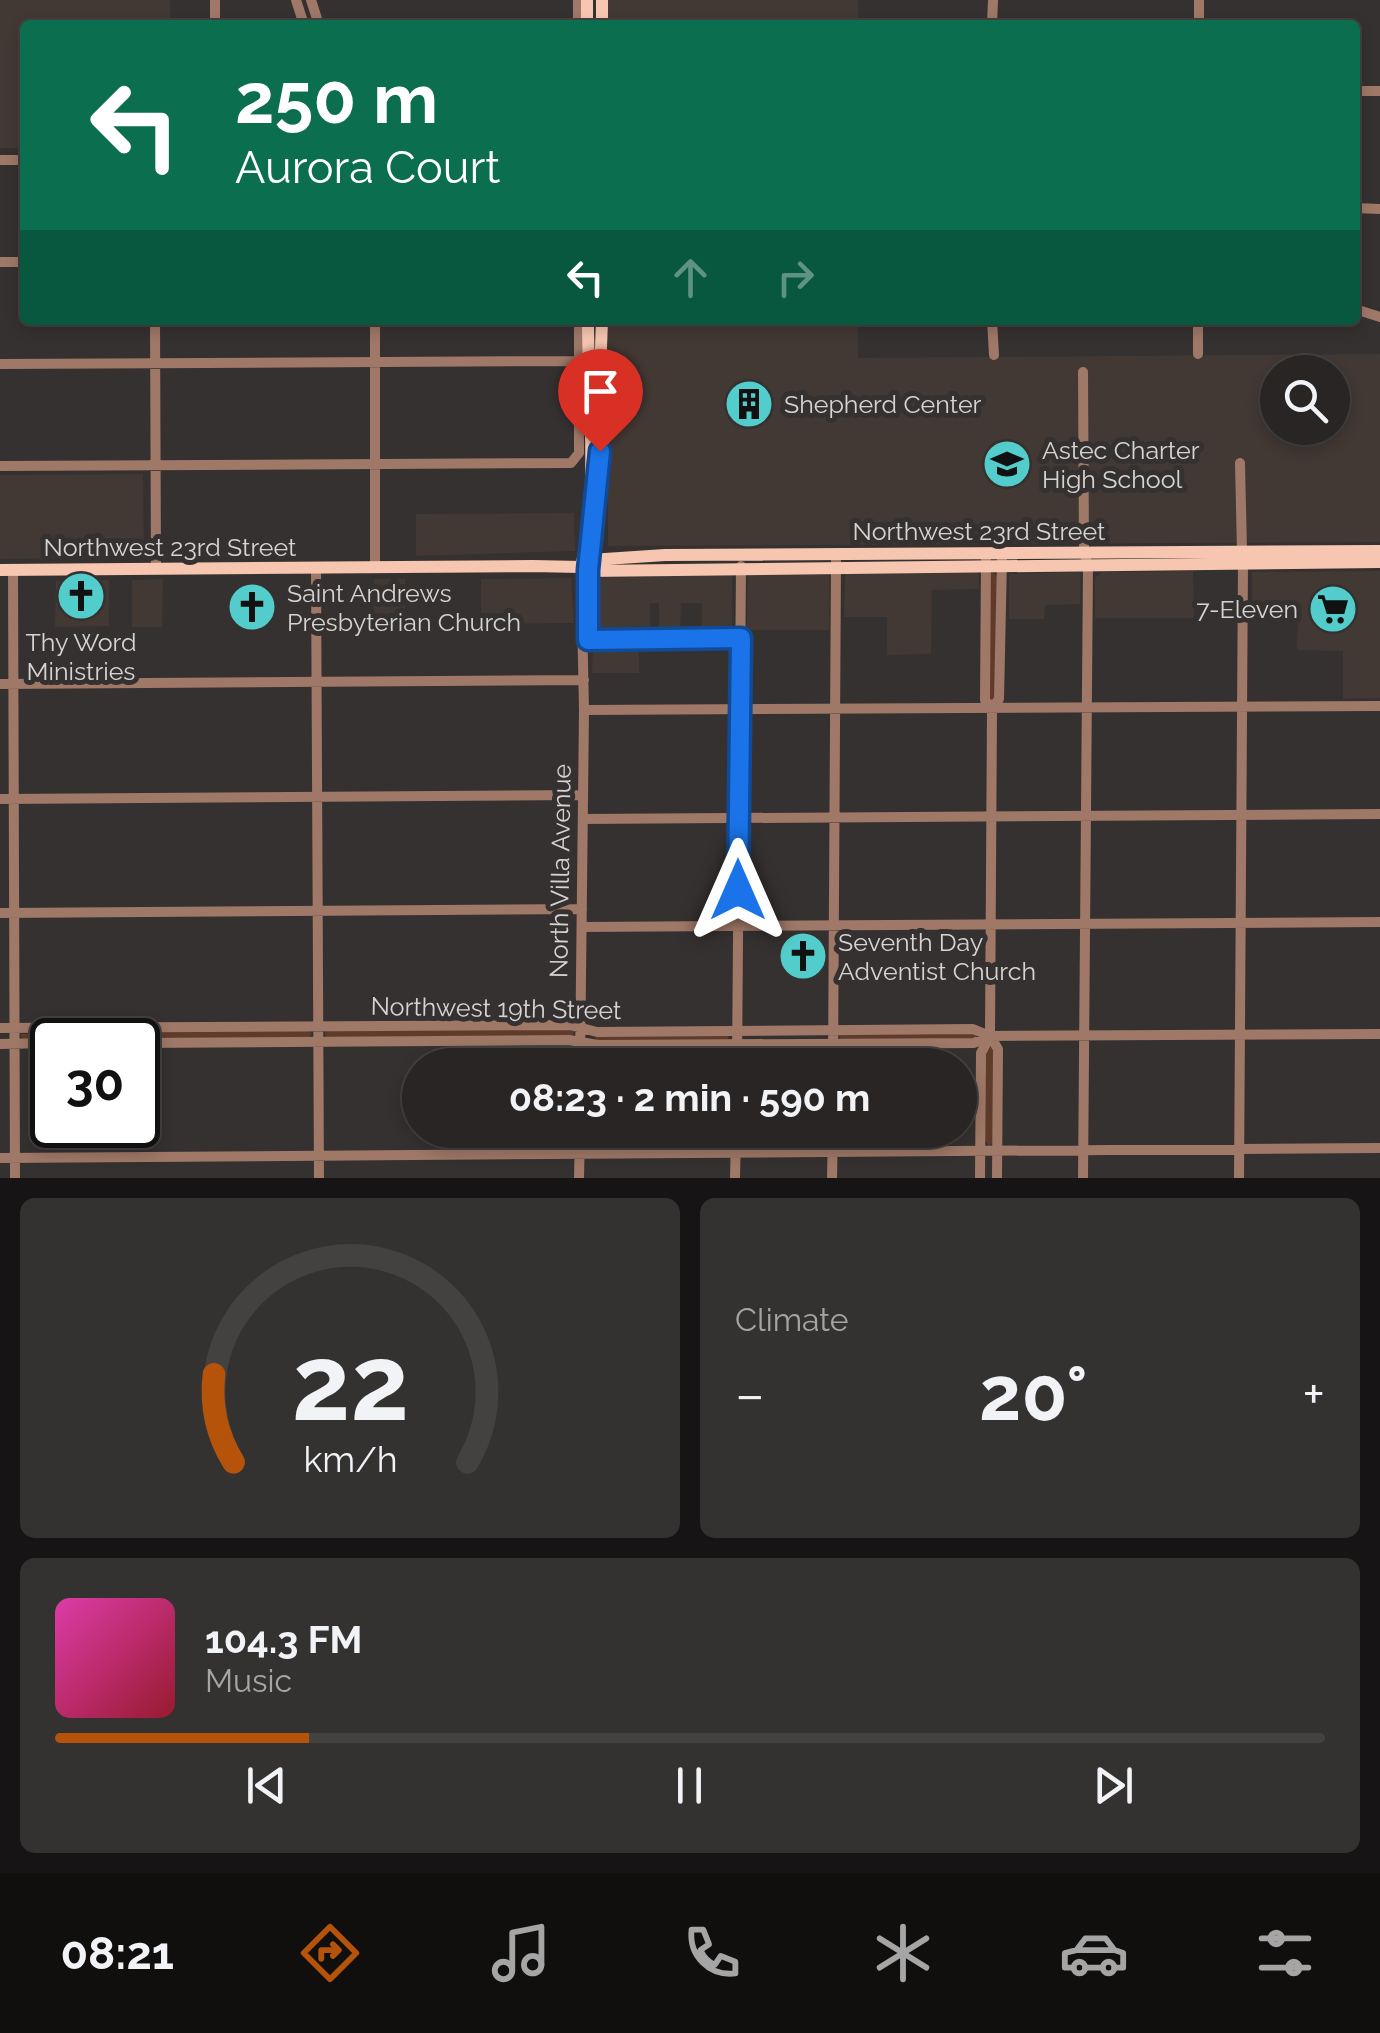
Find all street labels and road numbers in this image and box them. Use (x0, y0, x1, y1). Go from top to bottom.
street label: Northwest 23rd Street (853, 516, 1106, 546)
street label: Northwest 23rd Street (44, 532, 297, 562)
street label: North Villa Avenue (543, 764, 577, 978)
street label: Northwest 19th Street (370, 991, 622, 1025)

